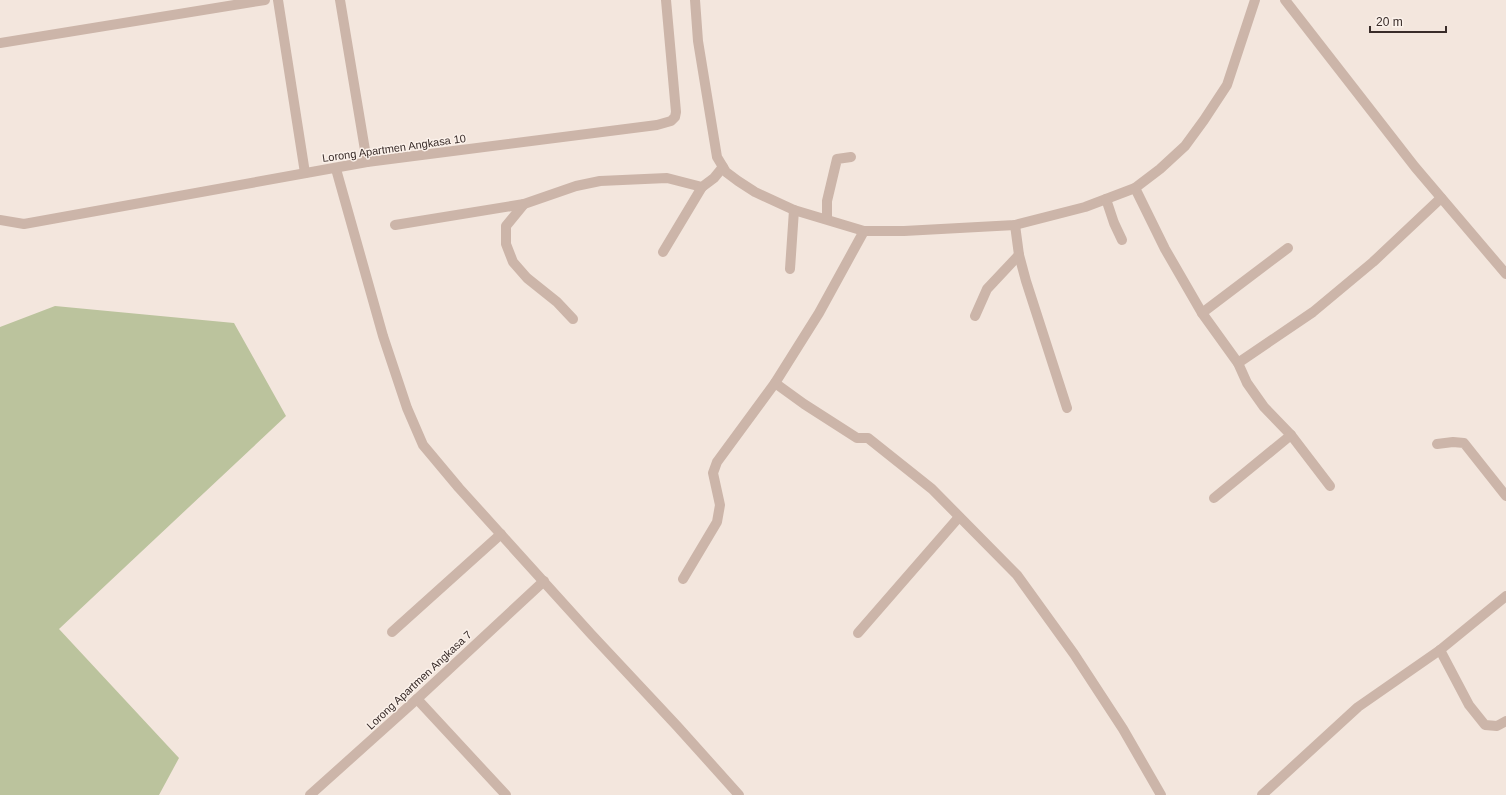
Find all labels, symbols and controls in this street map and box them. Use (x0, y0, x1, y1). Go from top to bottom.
scale bar (1370, 8, 1446, 34)
text: 20 m (1376, 15, 1403, 29)
street label: Lorong Apartmen Angkasa 10 (321, 132, 467, 164)
street label: Lorong Apartmen Angkasa 7 (364, 628, 474, 732)

